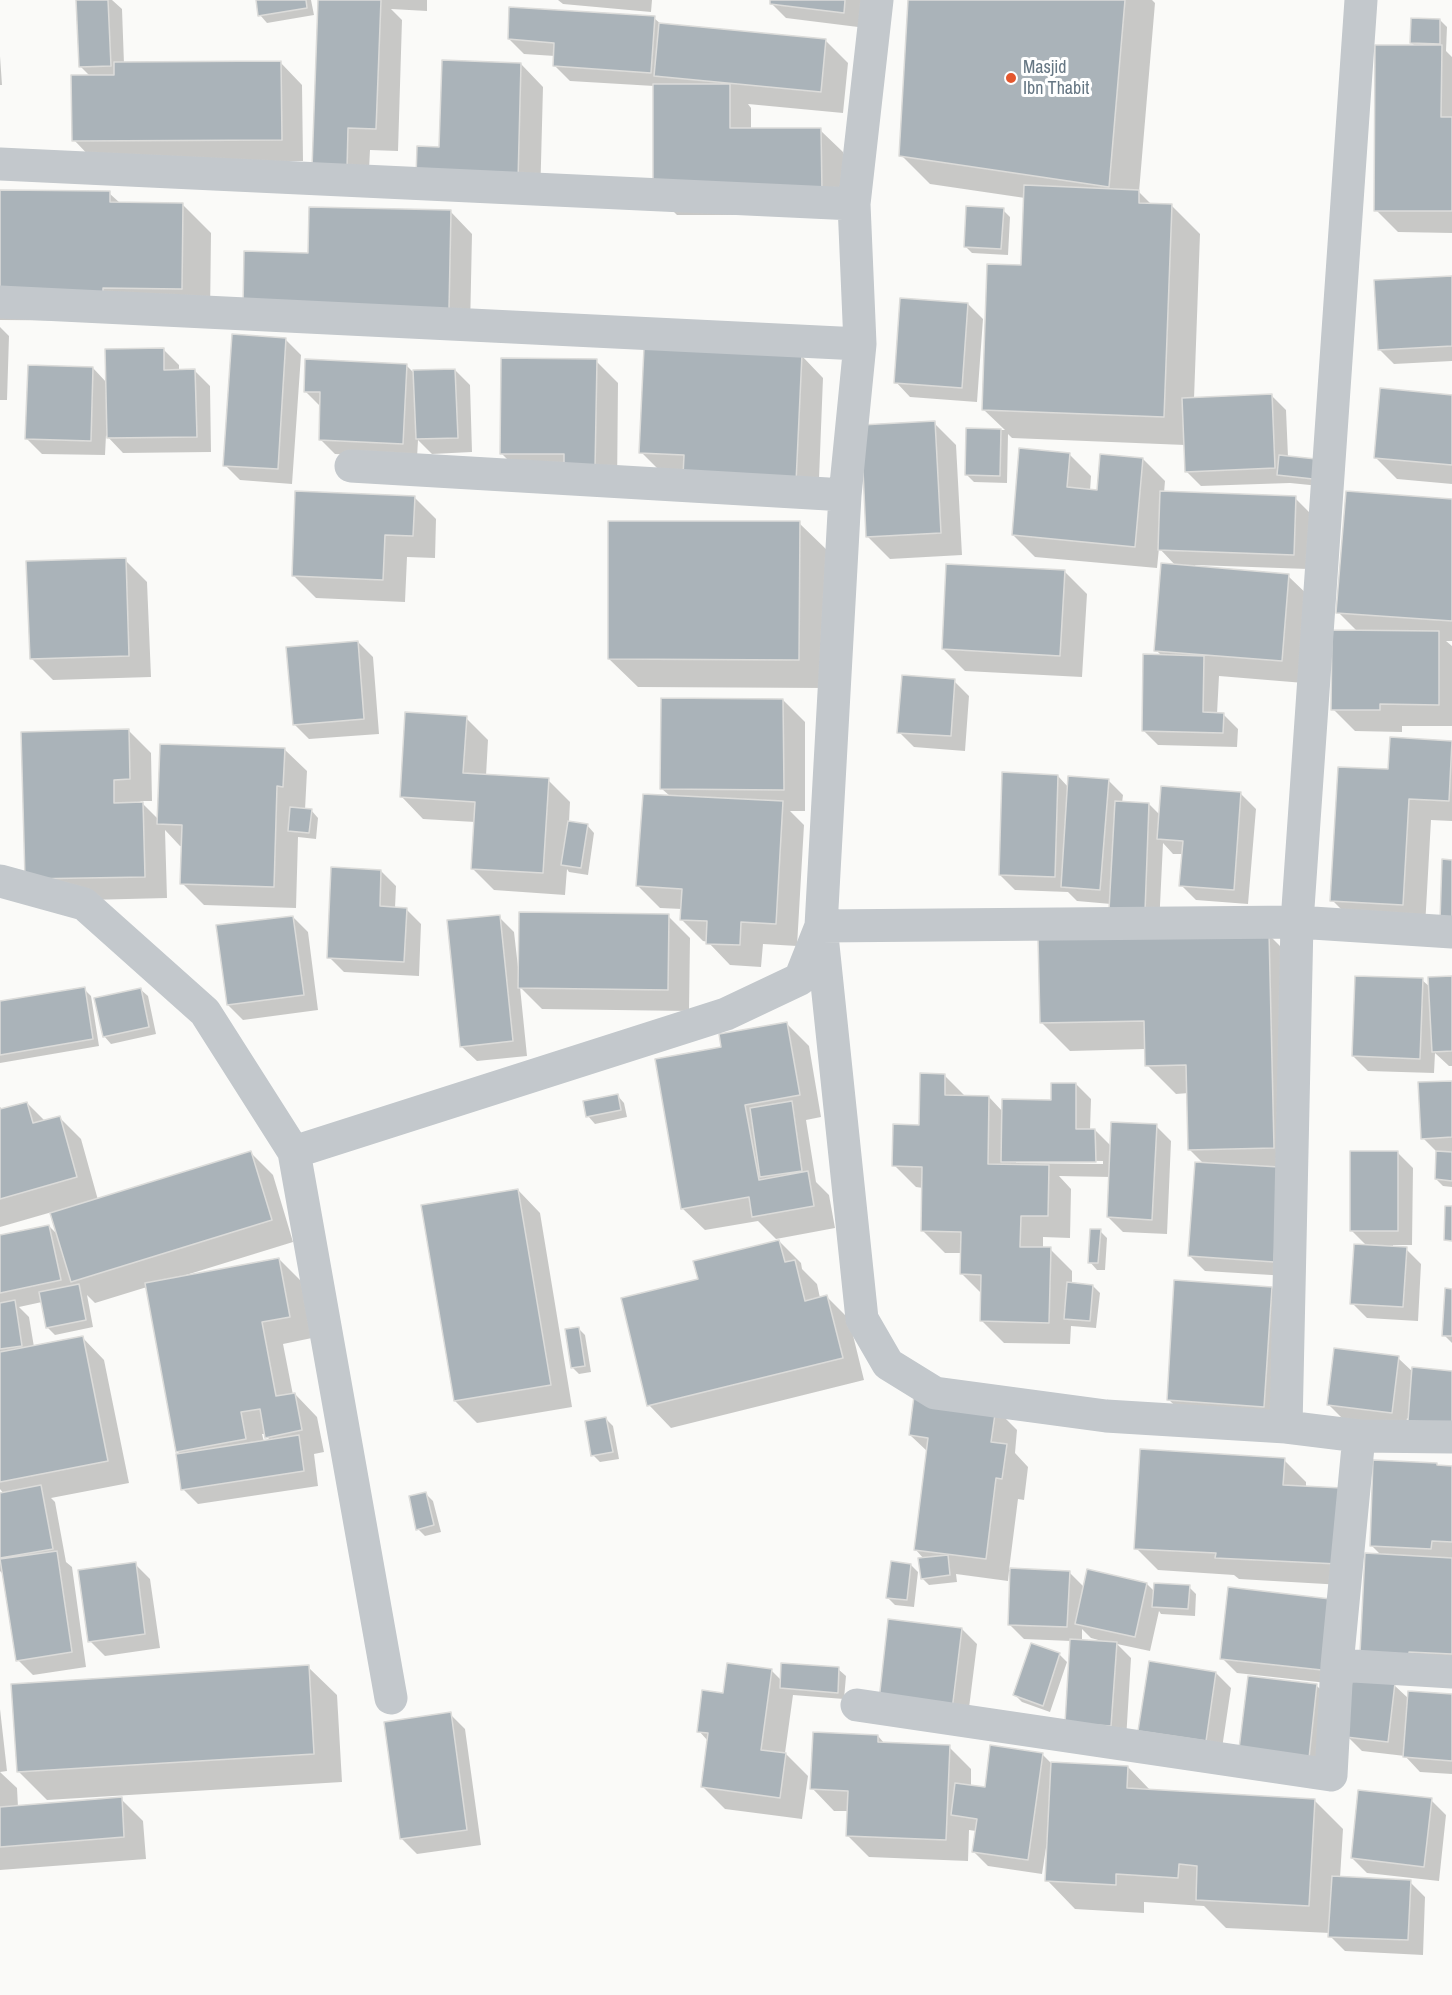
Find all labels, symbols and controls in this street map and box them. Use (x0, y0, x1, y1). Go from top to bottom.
place label: Masjid Ibn Thabit (1023, 57, 1089, 100)
marker: Masjid Ibn Thabit (1004, 71, 1018, 85)

